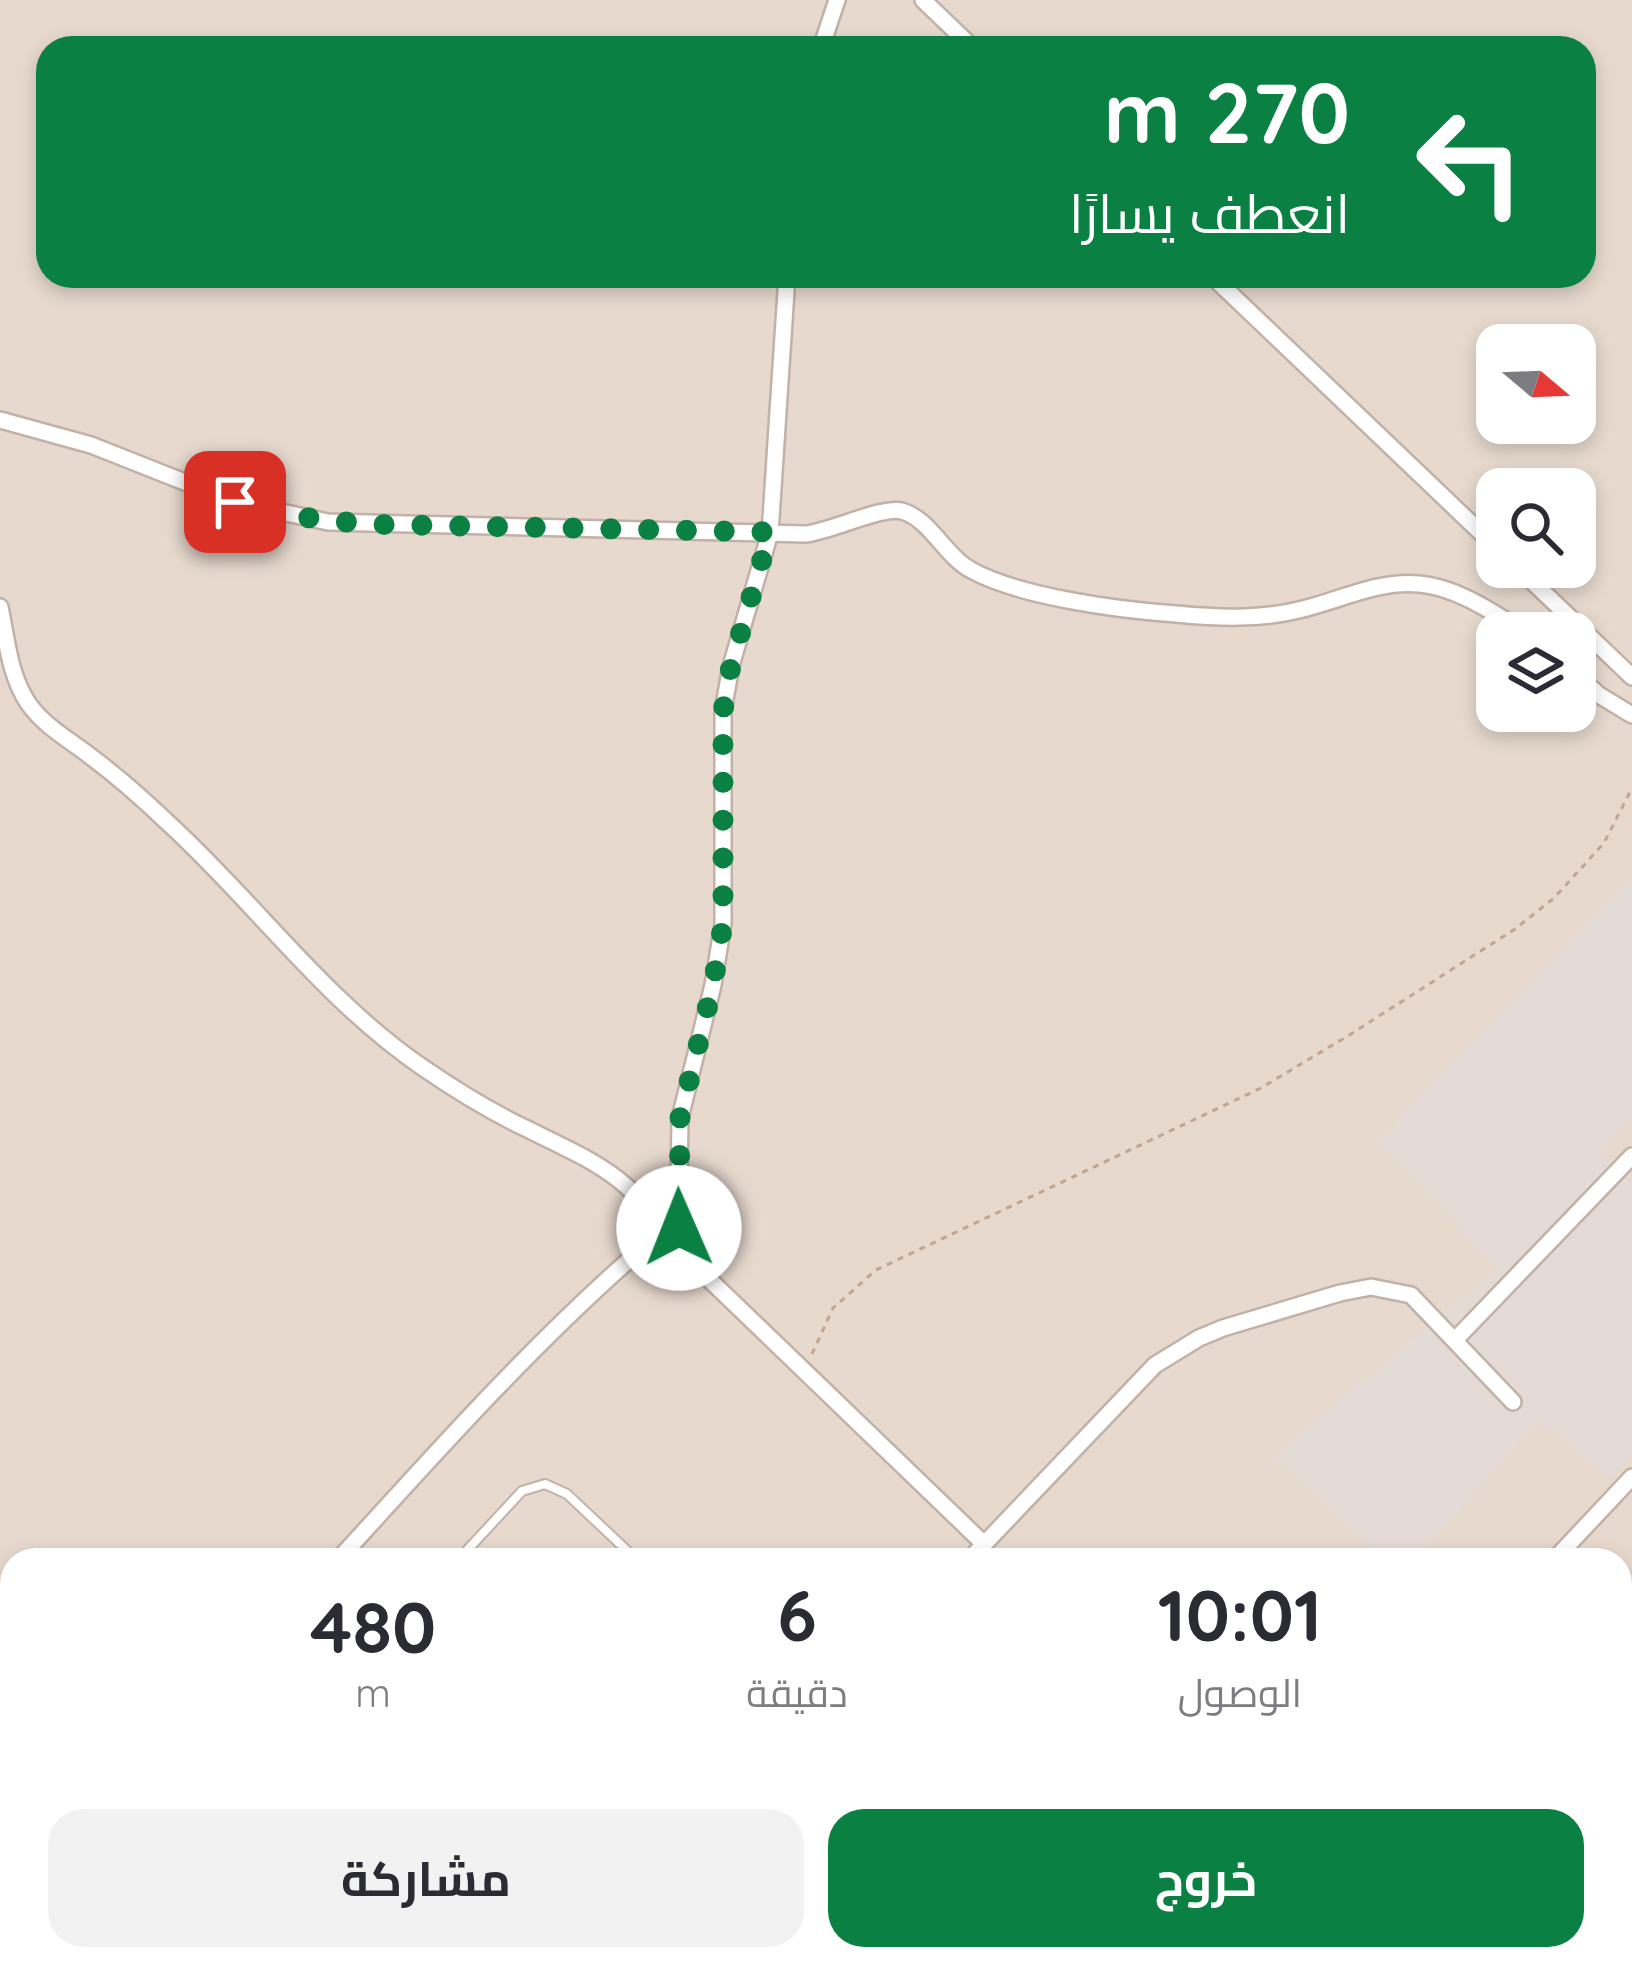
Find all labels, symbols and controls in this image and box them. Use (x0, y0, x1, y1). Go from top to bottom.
text: 270 m (1104, 59, 1350, 164)
icon: left (1392, 84, 1548, 240)
text: انعطف يسارًا (1069, 179, 1350, 247)
north arrow (1476, 324, 1596, 444)
map controls (1476, 324, 1596, 732)
pin (184, 451, 286, 553)
button: search (1476, 468, 1596, 588)
icon: arrive (202, 469, 268, 535)
button: layers (1476, 612, 1596, 732)
position arrow (616, 1165, 742, 1291)
text: 6 (777, 1569, 817, 1659)
text: 10:01 (1158, 1569, 1322, 1659)
text: 480 (310, 1581, 436, 1671)
text: m (355, 1668, 391, 1717)
text: دقيقة (746, 1668, 848, 1717)
text: الوصول (1178, 1668, 1302, 1717)
button: مشاركة (48, 1809, 804, 1947)
button: خروج (828, 1809, 1584, 1947)

